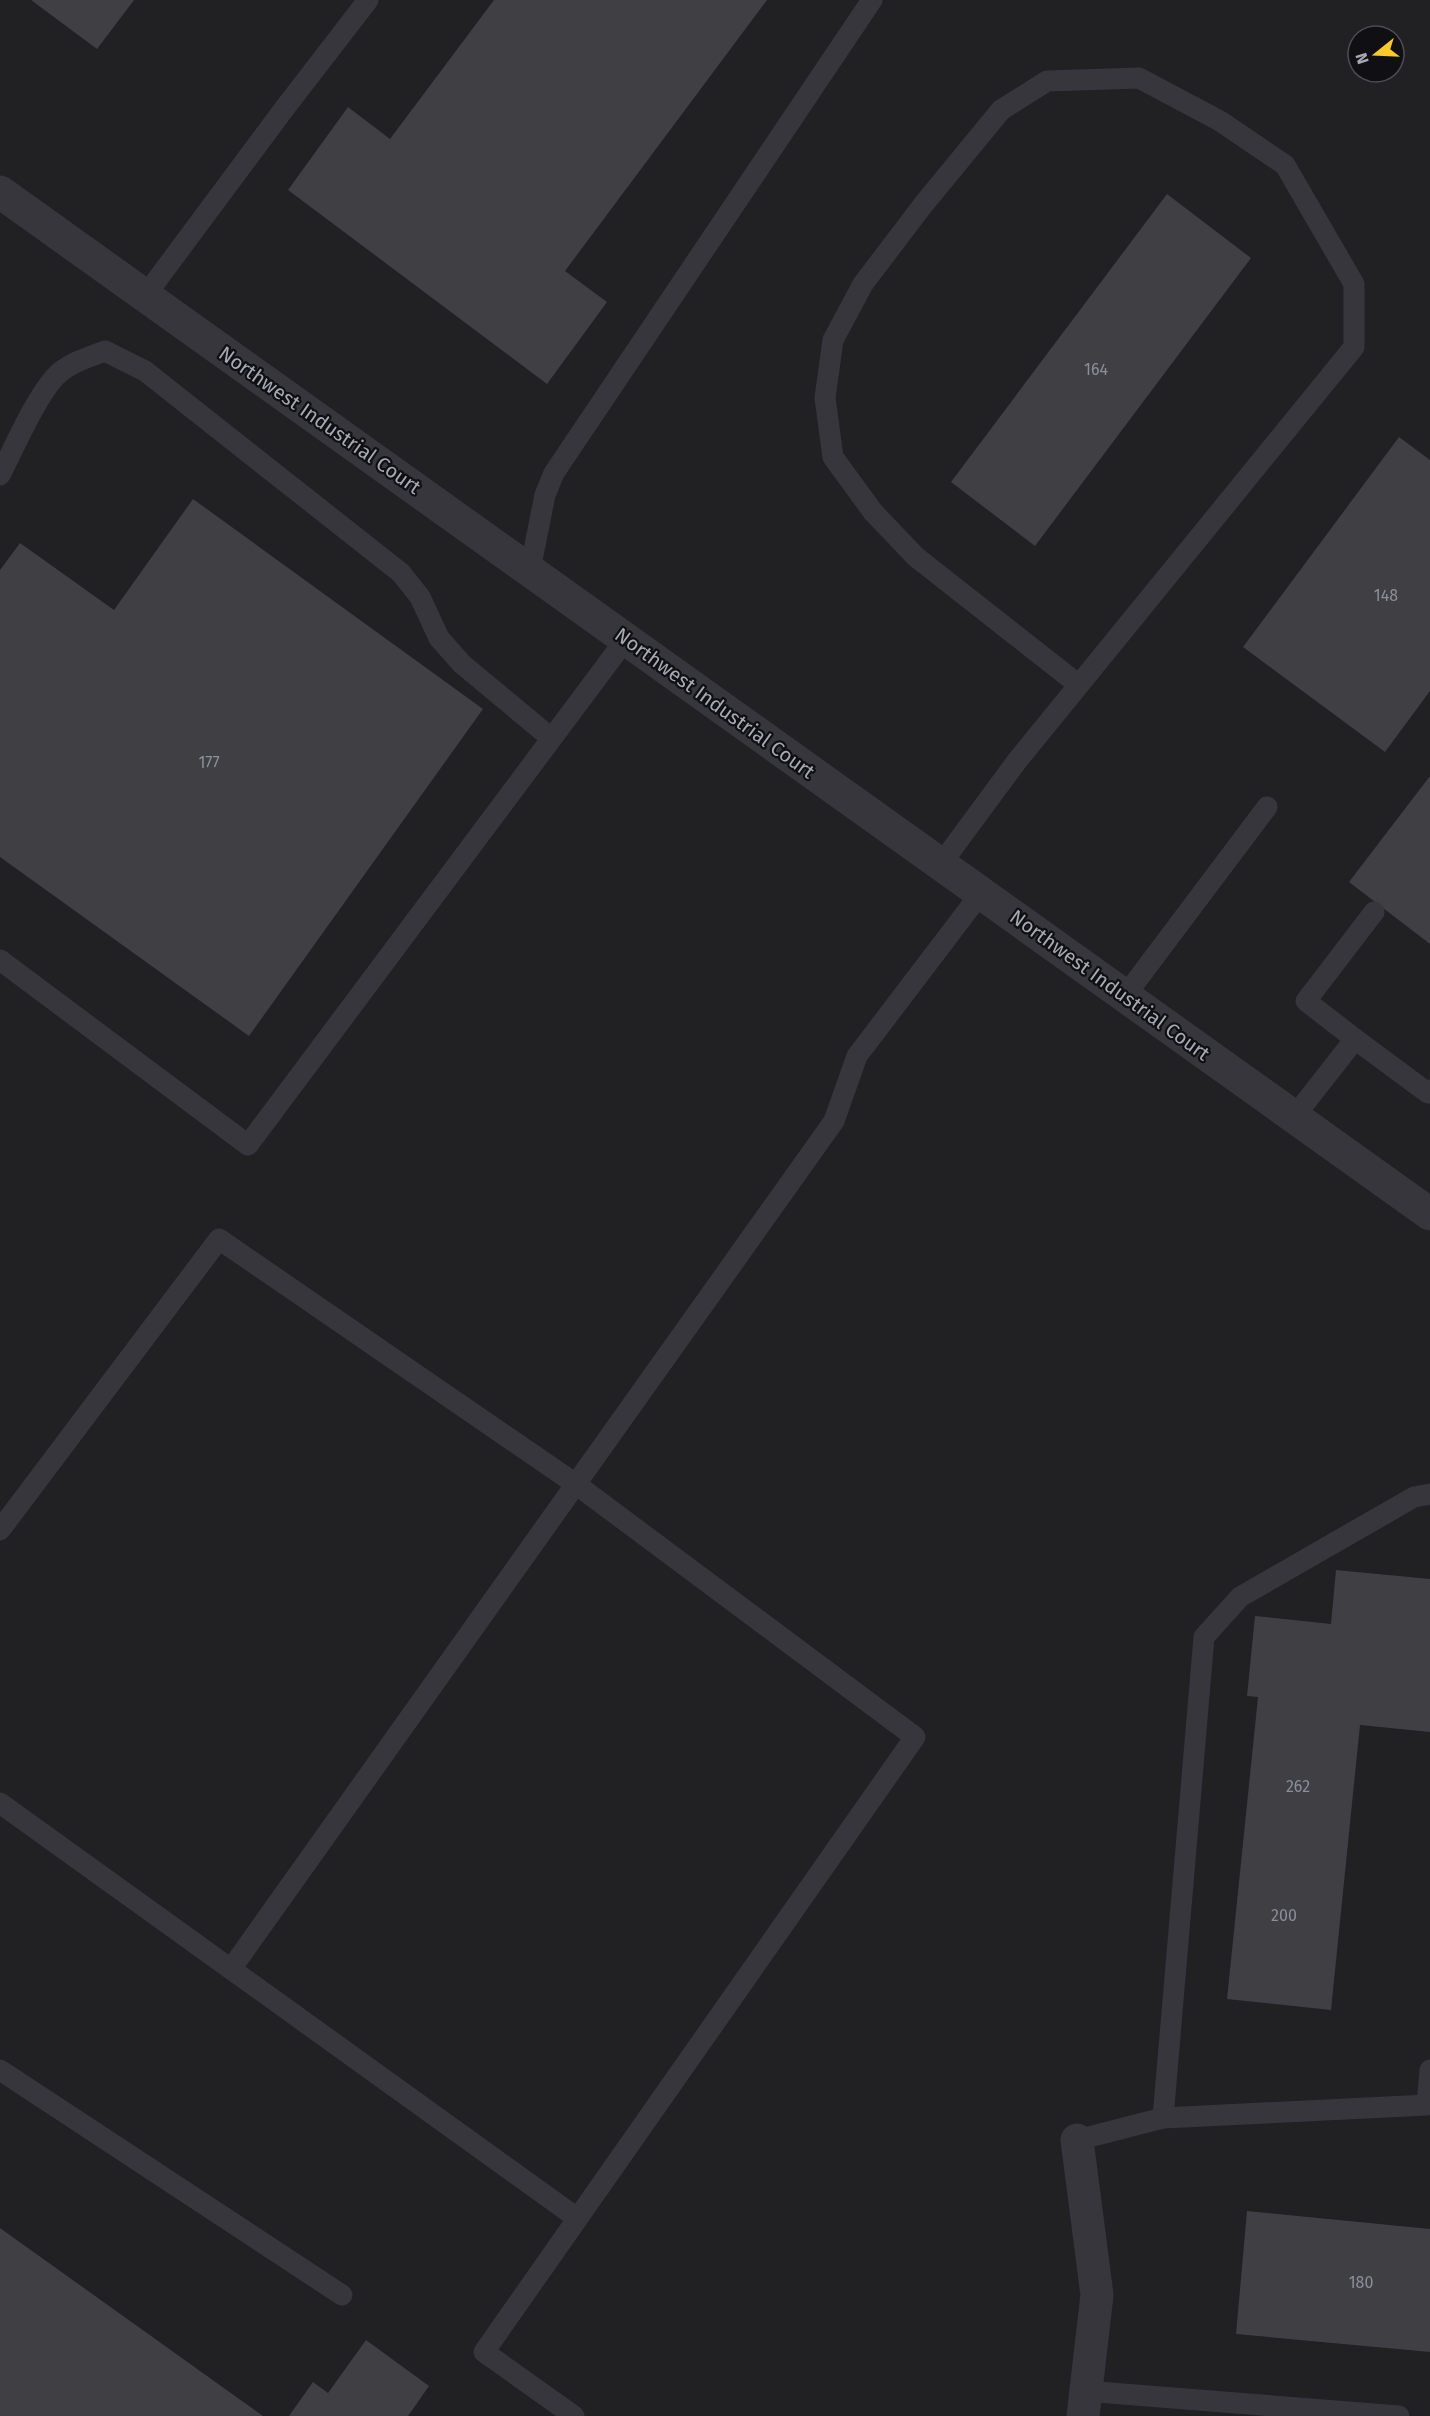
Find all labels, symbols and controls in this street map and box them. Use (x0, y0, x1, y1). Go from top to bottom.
north arrow (1346, 24, 1406, 84)
text: N (1352, 51, 1373, 66)
street label: Northwest Industrial Court (214, 341, 426, 499)
house number: 164 (1084, 360, 1108, 379)
house number: 148 (1374, 586, 1398, 605)
street label: Northwest Industrial Court (610, 622, 820, 784)
house number: 177 (198, 753, 220, 772)
street label: Northwest Industrial Court (1005, 904, 1215, 1066)
house number: 262 (1286, 1777, 1310, 1796)
house number: 200 (1271, 1906, 1297, 1925)
house number: 180 (1349, 2273, 1373, 2292)

